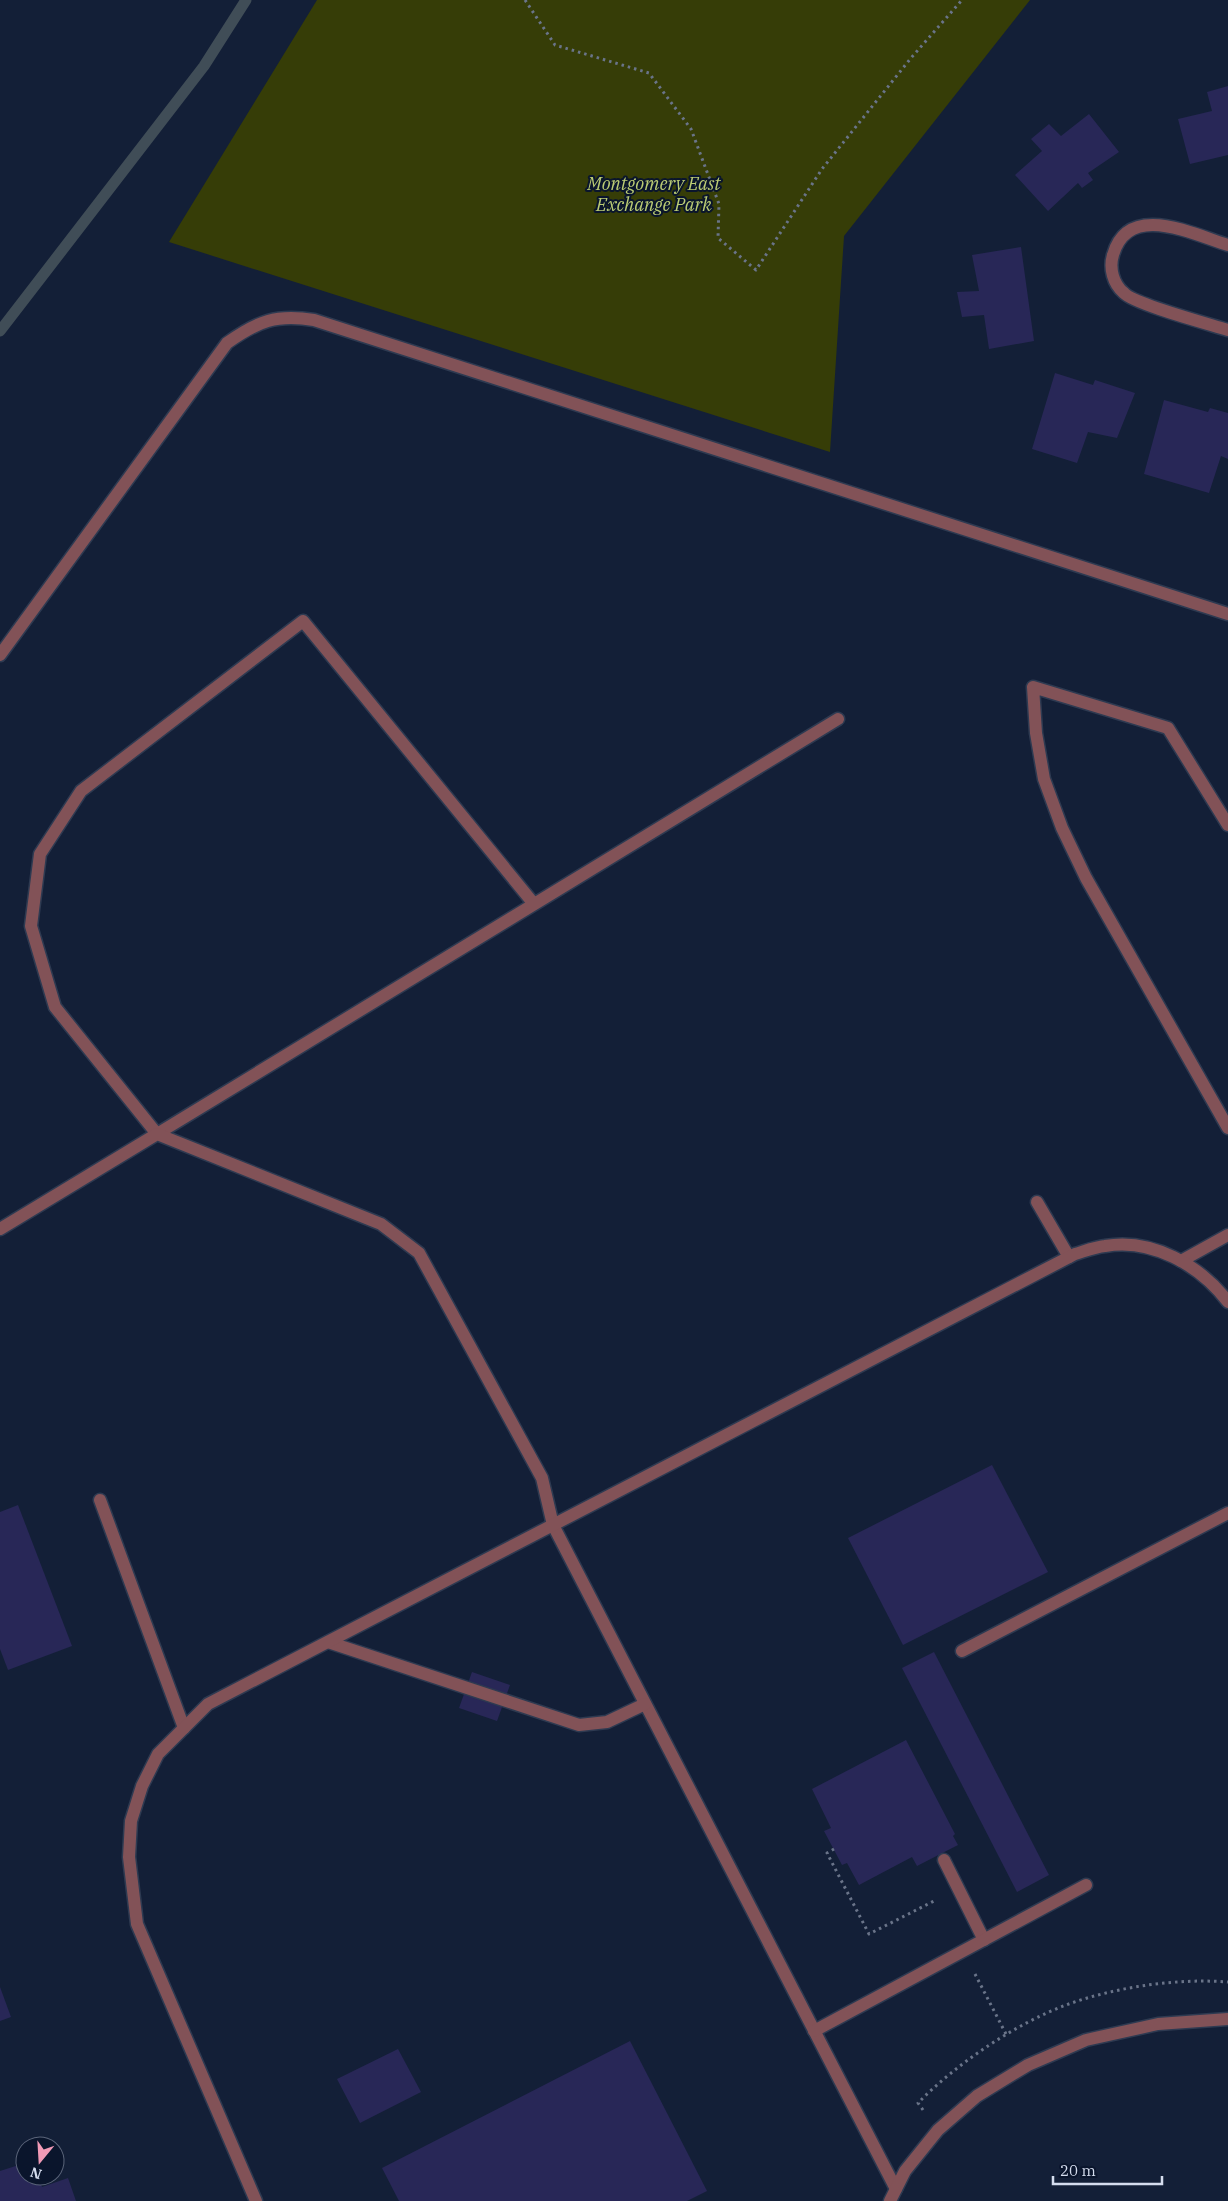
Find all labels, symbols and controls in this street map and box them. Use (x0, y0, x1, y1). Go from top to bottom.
park label: Montgomery East Exchange Park (586, 172, 721, 216)
north arrow (15, 2136, 65, 2186)
scale bar (1053, 2154, 1162, 2186)
text: 20 m (1060, 2161, 1096, 2180)
text: N (28, 2163, 44, 2184)

